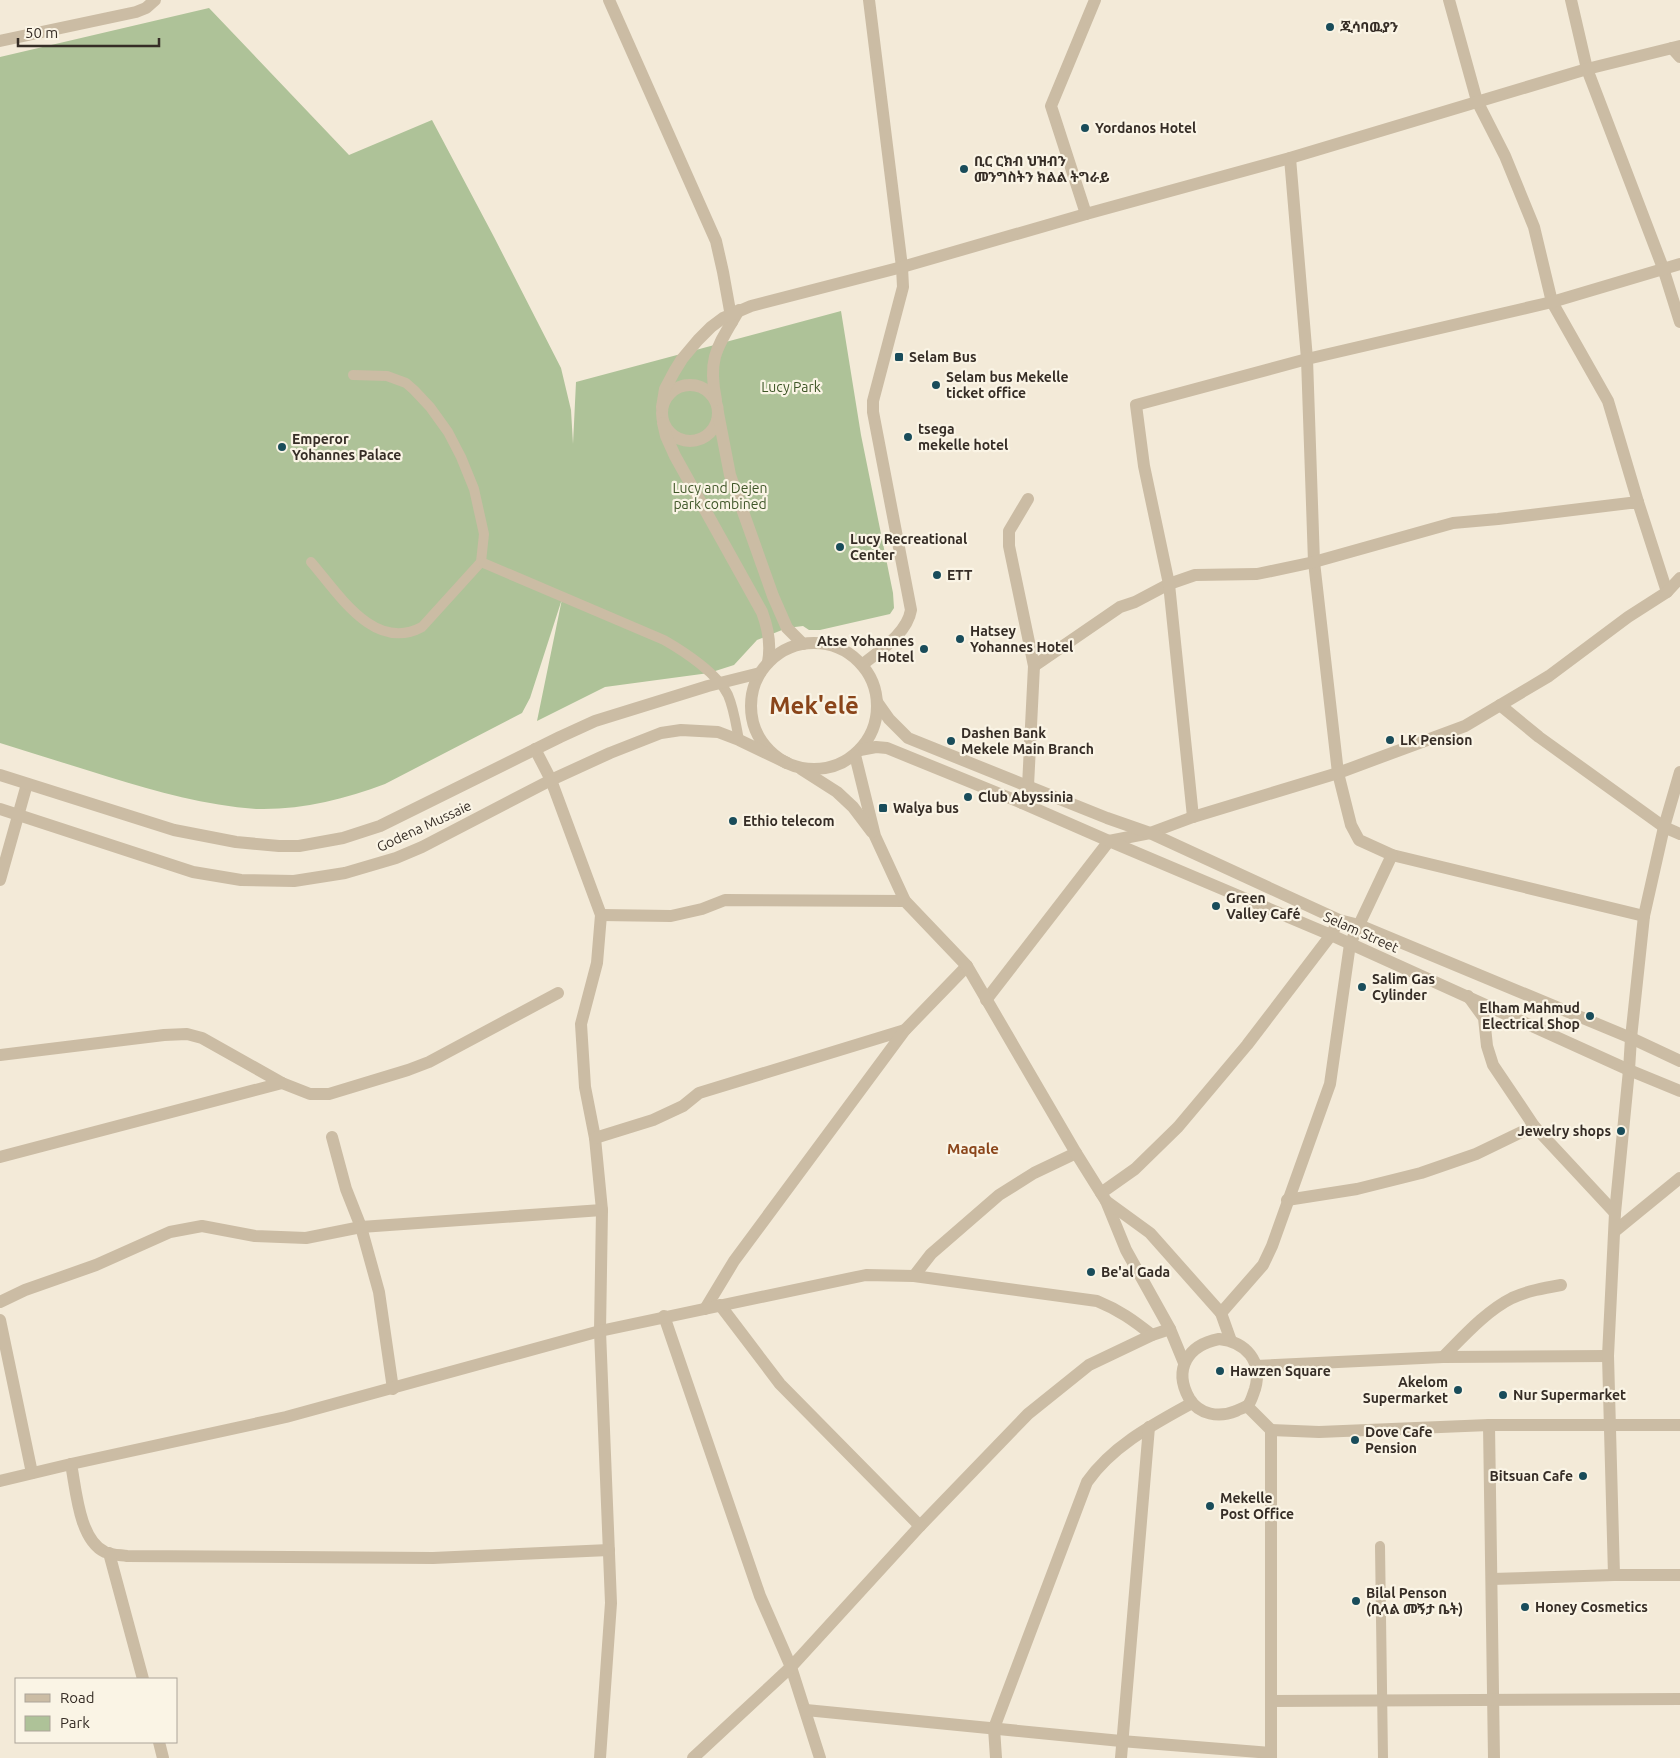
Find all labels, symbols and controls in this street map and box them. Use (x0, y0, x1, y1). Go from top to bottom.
scale bar (18, 15, 159, 47)
place label: ጂሳባዉያን (1340, 19, 1398, 35)
marker: ጂሳባዉያን (1324, 21, 1336, 33)
text: 50 m (25, 24, 58, 41)
place label: Yordanos Hotel (1095, 120, 1196, 136)
marker: Yordanos Hotel (1079, 122, 1091, 134)
place label: ቢር ርክብ ህዝብን መንግስትን ክልል ትግራይ (974, 153, 1110, 185)
marker: ቢር ርክብ ህዝብን መንግስትን ክልል ትግራይ (958, 163, 970, 175)
place label: Selam Bus (909, 349, 977, 365)
marker: Selam Bus (893, 351, 905, 363)
place label: Selam bus Mekelle ticket office (946, 369, 1068, 401)
park label: Lucy Park (761, 379, 821, 395)
marker: Selam bus Mekelle ticket office (930, 379, 942, 391)
place label: tsega mekelle hotel (918, 421, 1008, 453)
place label: Emperor Yohannes Palace (292, 431, 401, 463)
marker: tsega mekelle hotel (902, 431, 914, 443)
marker: Emperor Yohannes Palace (276, 441, 288, 453)
park label: Lucy and Dejen park combined (672, 480, 768, 512)
place label: Lucy Recreational Center (850, 531, 967, 563)
marker: Lucy Recreational Center (834, 541, 846, 553)
place label: ETT (947, 567, 973, 583)
marker: ETT (931, 569, 943, 581)
place label: Hatsey Yohannes Hotel (970, 623, 1073, 655)
place label: Atse Yohannes Hotel (817, 633, 914, 665)
marker: Hatsey Yohannes Hotel (954, 633, 966, 645)
marker: Atse Yohannes Hotel (918, 643, 930, 655)
district label: Mek'elē (769, 692, 859, 719)
place label: Dashen Bank Mekele Main Branch (961, 725, 1094, 757)
place label: LK Pension (1400, 732, 1472, 748)
marker: LK Pension (1384, 734, 1396, 746)
marker: Dashen Bank Mekele Main Branch (945, 735, 957, 747)
place label: Club Abyssinia (978, 789, 1073, 805)
marker: Club Abyssinia (962, 791, 974, 803)
street label: Godena Mussaie (374, 797, 474, 855)
place label: Walya bus (893, 800, 959, 816)
marker: Walya bus (877, 802, 889, 814)
place label: Ethio telecom (743, 813, 834, 829)
marker: Ethio telecom (727, 815, 739, 827)
place label: Green Valley Café (1226, 890, 1301, 922)
marker: Green Valley Café (1210, 900, 1222, 912)
street label: Selam Street (1321, 908, 1401, 956)
place label: Salim Gas Cylinder (1372, 971, 1435, 1003)
marker: Salim Gas Cylinder (1356, 981, 1368, 993)
place label: Elham Mahmud Electrical Shop (1479, 1000, 1580, 1032)
marker: Elham Mahmud Electrical Shop (1584, 1010, 1596, 1022)
place label: Jewelry shops (1517, 1123, 1611, 1139)
marker: Jewelry shops (1615, 1125, 1627, 1137)
district label: Maqale (947, 1140, 999, 1157)
place label: Be'al Gada (1101, 1264, 1170, 1280)
marker: Be'al Gada (1085, 1266, 1097, 1278)
place label: Hawzen Square (1230, 1363, 1331, 1379)
marker: Hawzen Square (1214, 1365, 1226, 1377)
place label: Akelom Supermarket (1363, 1374, 1448, 1406)
marker: Akelom Supermarket (1452, 1384, 1464, 1396)
place label: Nur Supermarket (1513, 1387, 1626, 1403)
marker: Nur Supermarket (1497, 1389, 1509, 1401)
place label: Dove Cafe Pension (1365, 1424, 1433, 1456)
marker: Dove Cafe Pension (1349, 1434, 1361, 1446)
place label: Bitsuan Cafe (1489, 1468, 1573, 1484)
marker: Bitsuan Cafe (1577, 1470, 1589, 1482)
place label: Mekelle Post Office (1220, 1490, 1294, 1522)
marker: Mekelle Post Office (1204, 1500, 1216, 1512)
place label: Bilal Penson (ቢላል መኝታ ቤት) (1366, 1585, 1463, 1617)
marker: Bilal Penson (ቢላል መኝታ ቤት) (1350, 1595, 1362, 1607)
place label: Honey Cosmetics (1535, 1599, 1648, 1615)
marker: Honey Cosmetics (1519, 1601, 1531, 1613)
legend (15, 1678, 178, 1743)
text: Road (60, 1689, 95, 1706)
text: Park (60, 1714, 90, 1731)

